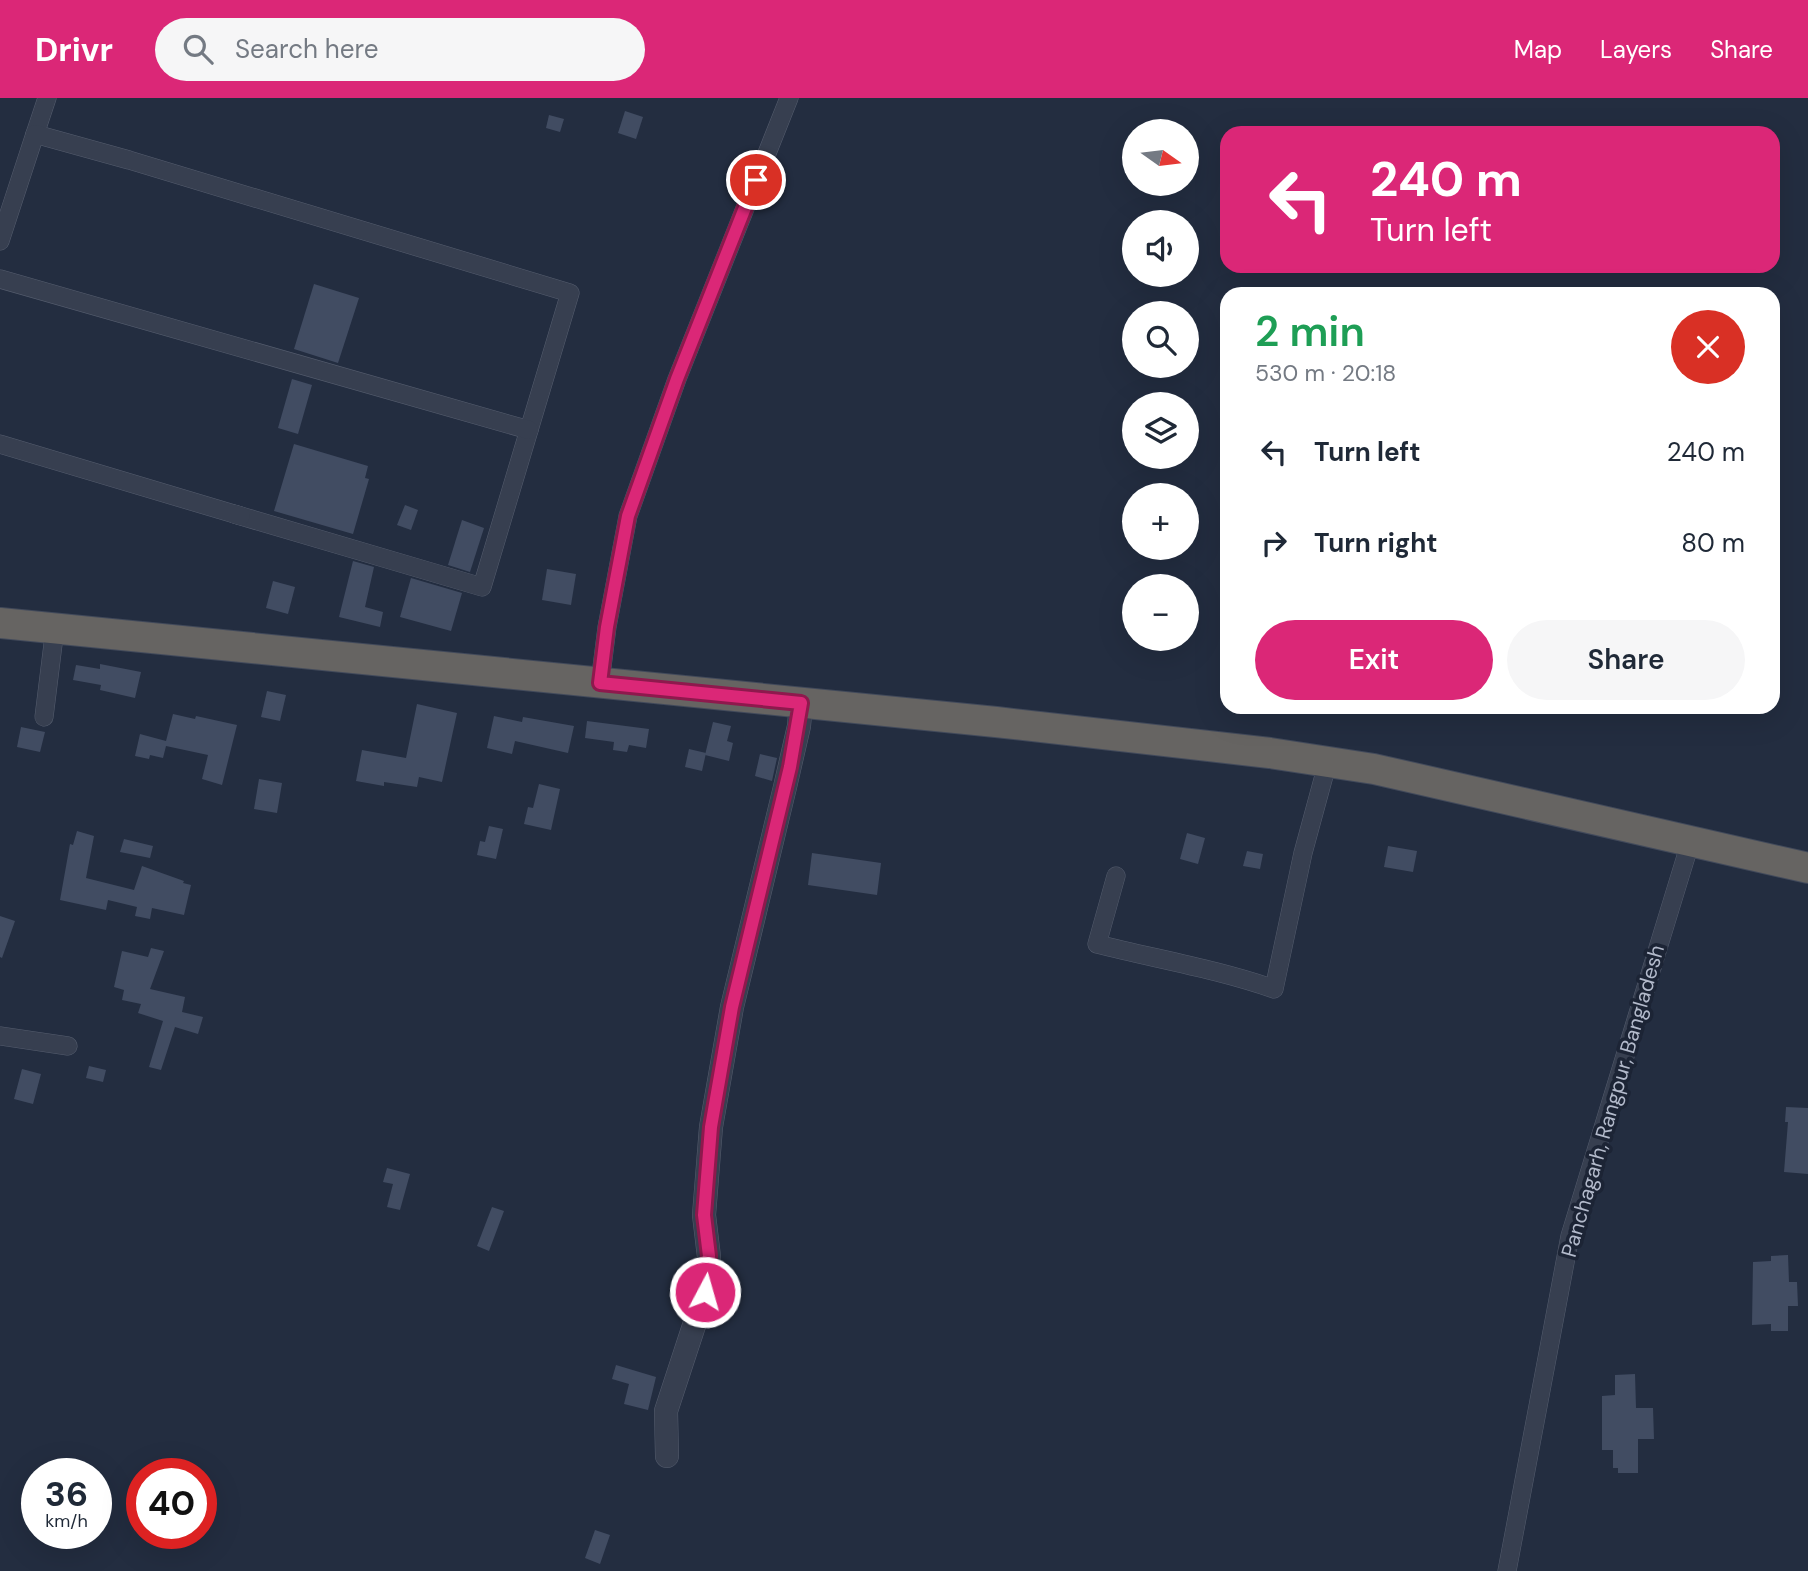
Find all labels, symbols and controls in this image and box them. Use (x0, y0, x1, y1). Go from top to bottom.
search box (155, 18, 645, 81)
text: Drivr (35, 28, 113, 71)
icon: search (179, 30, 217, 68)
text: Search here (235, 32, 378, 66)
text: Map (1514, 34, 1562, 65)
text: Layers (1600, 34, 1672, 65)
text: Share (1710, 34, 1773, 65)
north arrow (1122, 119, 1199, 196)
map controls (1122, 119, 1199, 651)
text: 240 m (1370, 147, 1522, 211)
pin (726, 150, 786, 210)
icon: left (1255, 154, 1346, 245)
icon: arrive (737, 161, 775, 199)
text: Turn left (1370, 209, 1492, 251)
button: sound (1122, 210, 1199, 287)
button: search (1122, 301, 1199, 378)
text: 2 min (1255, 304, 1365, 359)
button: close (1671, 310, 1745, 384)
text: 530 m · 20:18 (1255, 358, 1396, 388)
button: layers (1122, 392, 1199, 469)
icon: left (1255, 433, 1293, 471)
text: Turn left (1314, 435, 1421, 469)
text: 240 m (1667, 435, 1745, 469)
button: + (1122, 483, 1199, 560)
icon: right (1255, 524, 1293, 562)
text: Turn right (1314, 526, 1438, 560)
text: 80 m (1681, 526, 1745, 560)
button: − (1122, 574, 1199, 651)
button: Exit (1255, 620, 1493, 700)
button: Share (1507, 620, 1745, 700)
street label: Panchagarh, Rangpur, Bangladesh (1555, 941, 1671, 1261)
position arrow (668, 1255, 742, 1329)
speed limit sign: 40 (126, 1458, 217, 1549)
text: 36 (45, 1471, 88, 1517)
text: km/h (45, 1509, 88, 1533)

